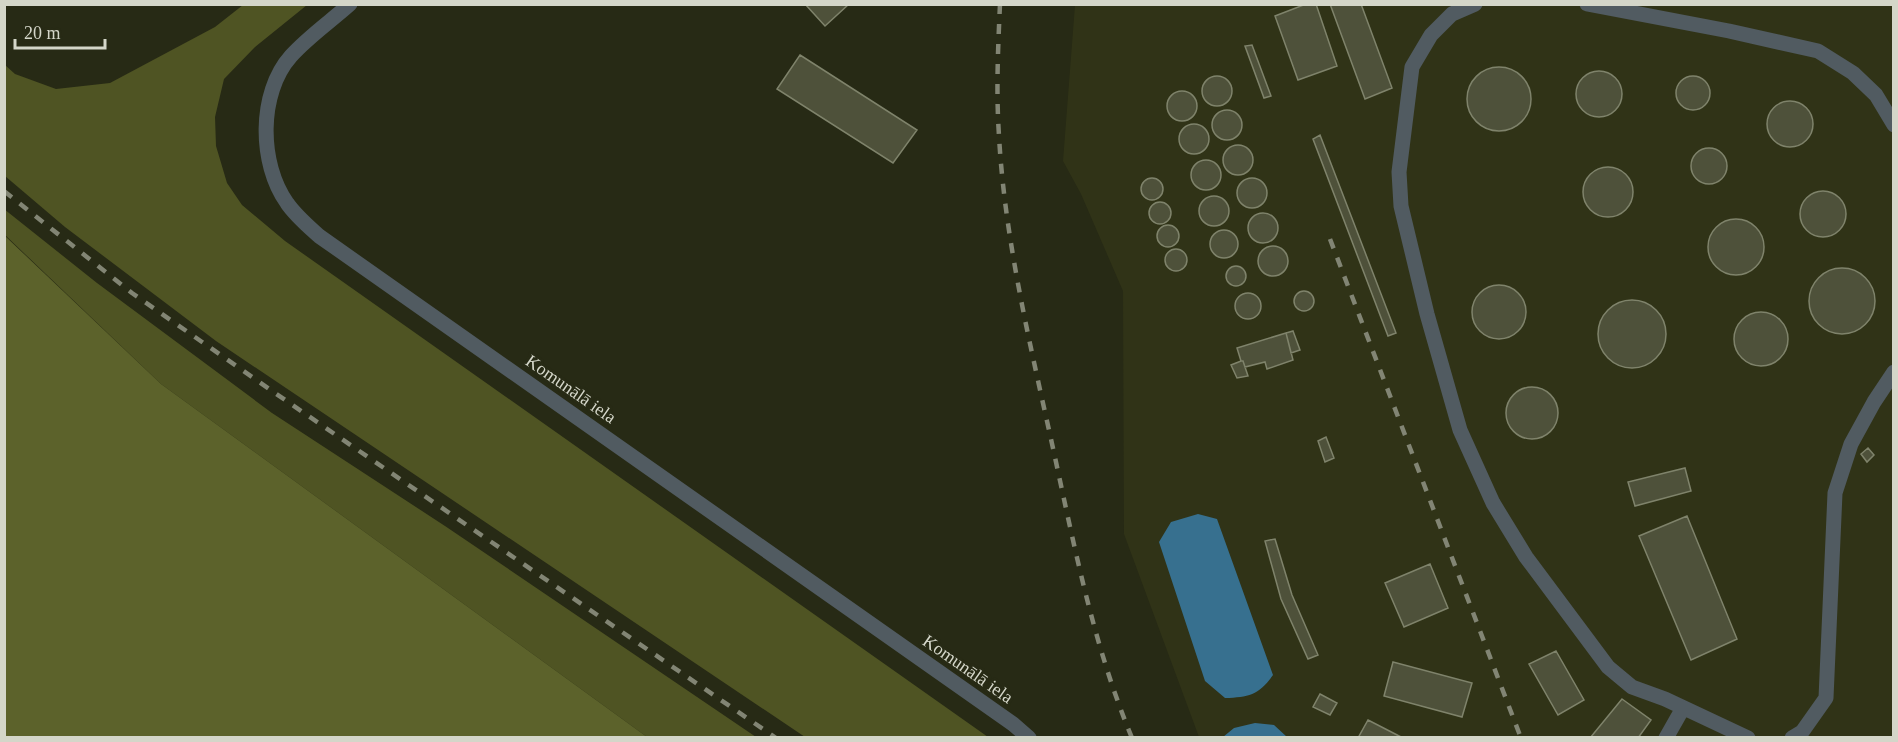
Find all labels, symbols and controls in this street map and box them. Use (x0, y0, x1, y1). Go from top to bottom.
scale bar (15, 12, 105, 50)
text: 20 m (24, 23, 61, 43)
street label: Komunālā iela (522, 351, 620, 427)
street label: Komunālā iela (919, 631, 1017, 707)

